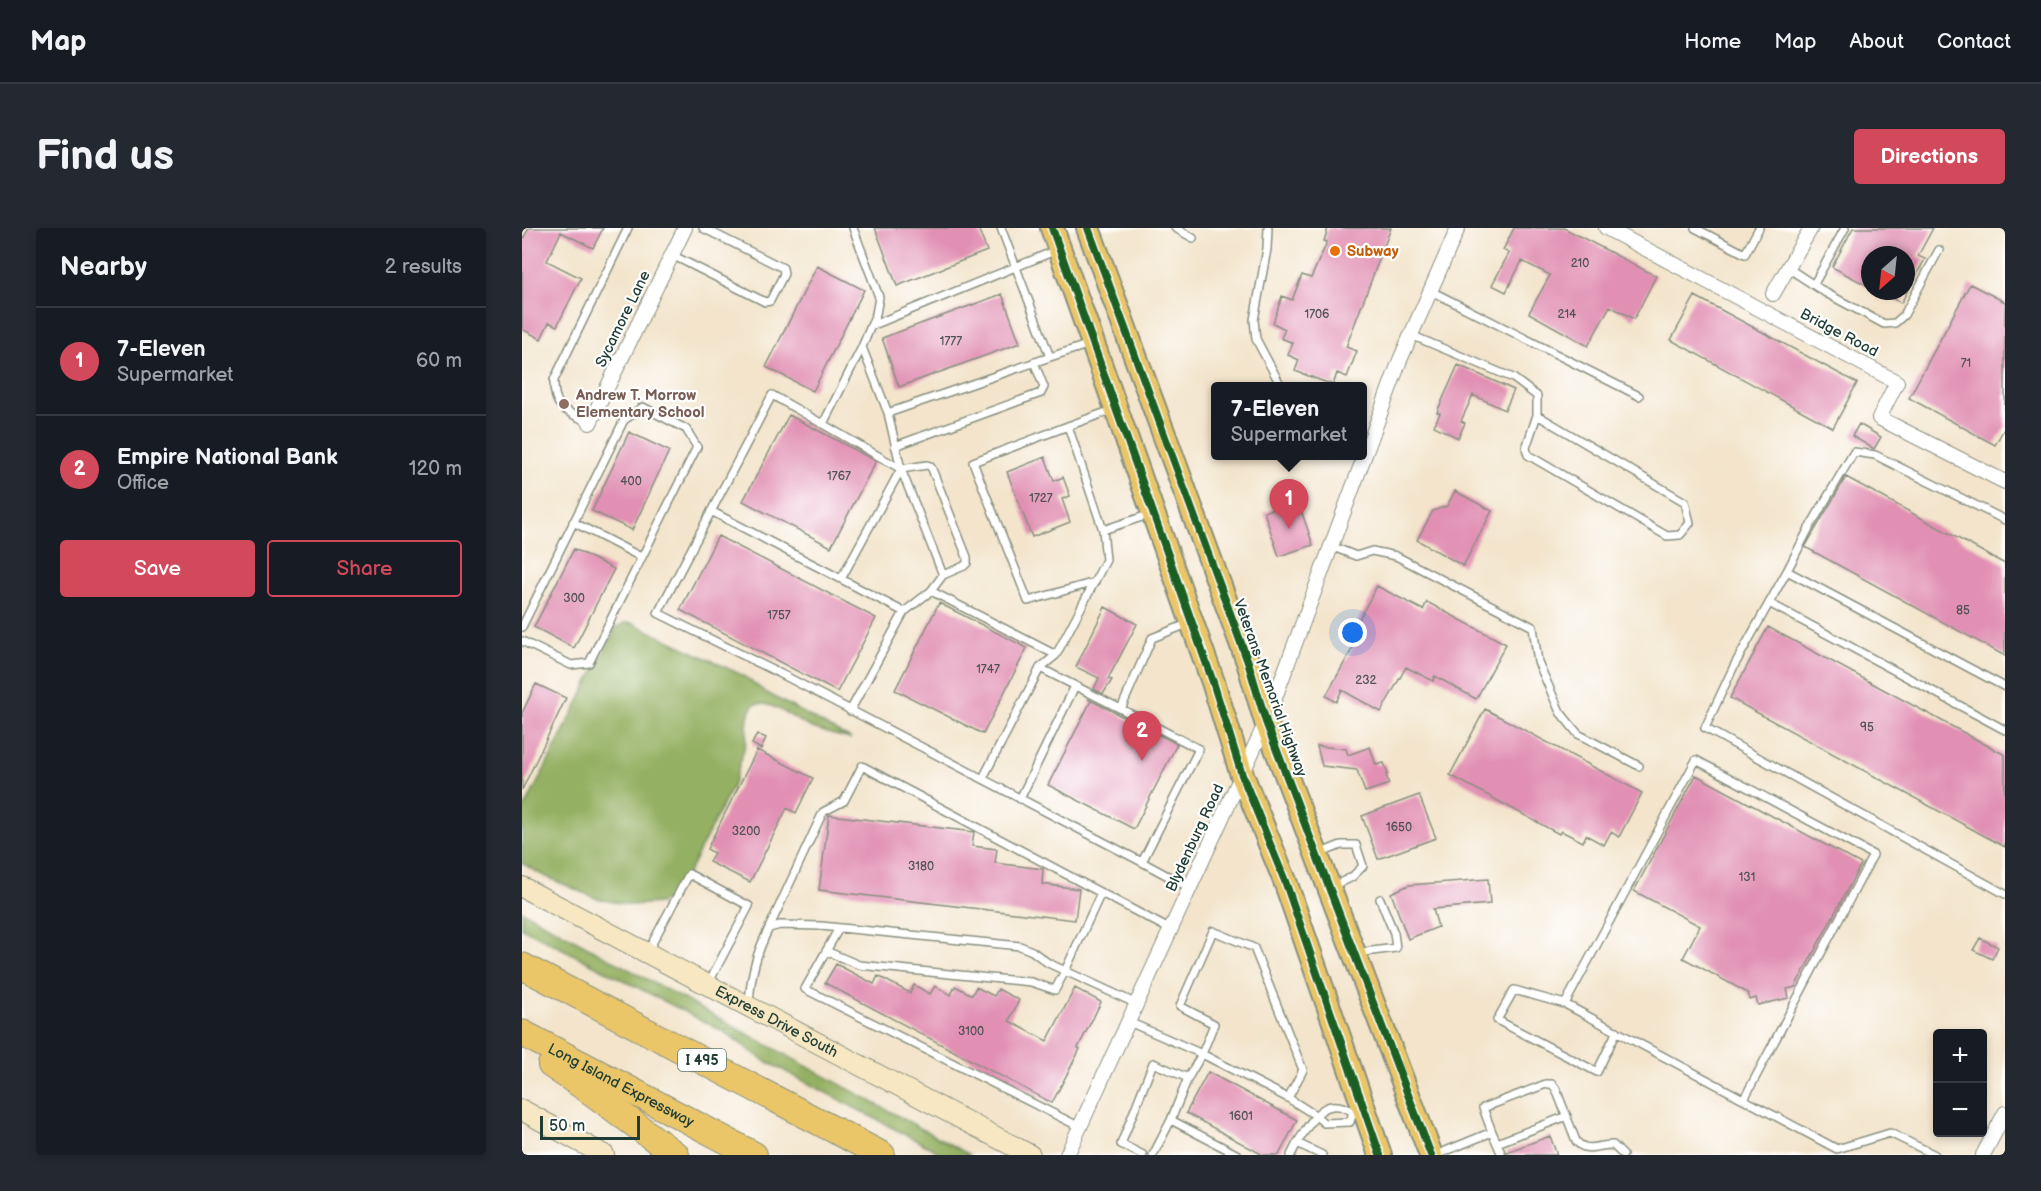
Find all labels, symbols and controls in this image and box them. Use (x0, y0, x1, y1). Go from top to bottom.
text: Map (30, 25, 86, 58)
text: Home (1684, 29, 1741, 54)
text: Map (1774, 29, 1816, 54)
text: About (1849, 29, 1904, 54)
text: Contact (1937, 29, 2011, 54)
button: Directions (1854, 129, 2005, 184)
text: Find us (36, 131, 174, 182)
place label: Subway (1347, 242, 1399, 261)
marker: Subway (1328, 244, 1342, 258)
north arrow (1861, 246, 1915, 300)
text: Nearby (60, 252, 147, 283)
text: 2 results (385, 255, 462, 279)
house number: 210 (1571, 256, 1589, 271)
street label: Sycamore Lane (591, 268, 655, 370)
street label: Bridge Road (1797, 304, 1881, 362)
house number: 1706 (1305, 307, 1329, 322)
house number: 214 (1558, 307, 1577, 322)
house number: 1777 (940, 334, 962, 349)
text: 7-Eleven (117, 336, 206, 363)
text: 1 (75, 349, 84, 373)
text: 60 m (416, 349, 462, 373)
house number: 71 (1961, 356, 1971, 371)
text: Supermarket (117, 363, 233, 387)
popup (1211, 382, 1367, 460)
place label: Andrew T. Morrow Elementary School (575, 386, 704, 422)
text: 7-Eleven (1231, 396, 1319, 423)
marker: Andrew T. Morrow Elementary School (557, 397, 571, 411)
text: Supermarket (1231, 423, 1347, 447)
text: Empire National Bank (117, 444, 338, 471)
text: 2 (74, 457, 85, 481)
text: 120 m (409, 457, 462, 481)
house number: 1767 (827, 469, 851, 484)
text: Office (117, 471, 169, 495)
house number: 400 (620, 474, 642, 489)
pin: 1 (1270, 480, 1308, 529)
house number: 1727 (1029, 491, 1053, 506)
button: Save (60, 540, 255, 597)
button: Share (267, 540, 462, 597)
house number: 300 (563, 591, 585, 606)
street label: Veterans Memorial Highway (1229, 597, 1311, 780)
house number: 85 (1956, 603, 1970, 618)
house number: 1757 (767, 608, 791, 623)
your location (1338, 618, 1367, 647)
house number: 1747 (976, 662, 1000, 677)
house number: 232 (1355, 673, 1377, 688)
pin: 2 (1122, 712, 1162, 761)
house number: 95 (1860, 720, 1874, 735)
street label: Blydenburg Road (1162, 781, 1228, 895)
house number: 1650 (1386, 820, 1412, 835)
house number: 3200 (732, 824, 760, 839)
house number: 3180 (908, 859, 934, 874)
house number: 131 (1739, 870, 1755, 885)
street label: Express Drive South (712, 981, 841, 1062)
house number: 3100 (958, 1024, 984, 1039)
map controls (1933, 1029, 1987, 1137)
button: + (1933, 1029, 1987, 1083)
street label: Long Island Expressway (545, 1039, 698, 1131)
road number: I 495 (678, 1049, 726, 1071)
button: − (1933, 1083, 1987, 1137)
house number: 1601 (1229, 1109, 1253, 1124)
scale bar (540, 1113, 640, 1140)
text: 50 m (549, 1117, 585, 1136)

